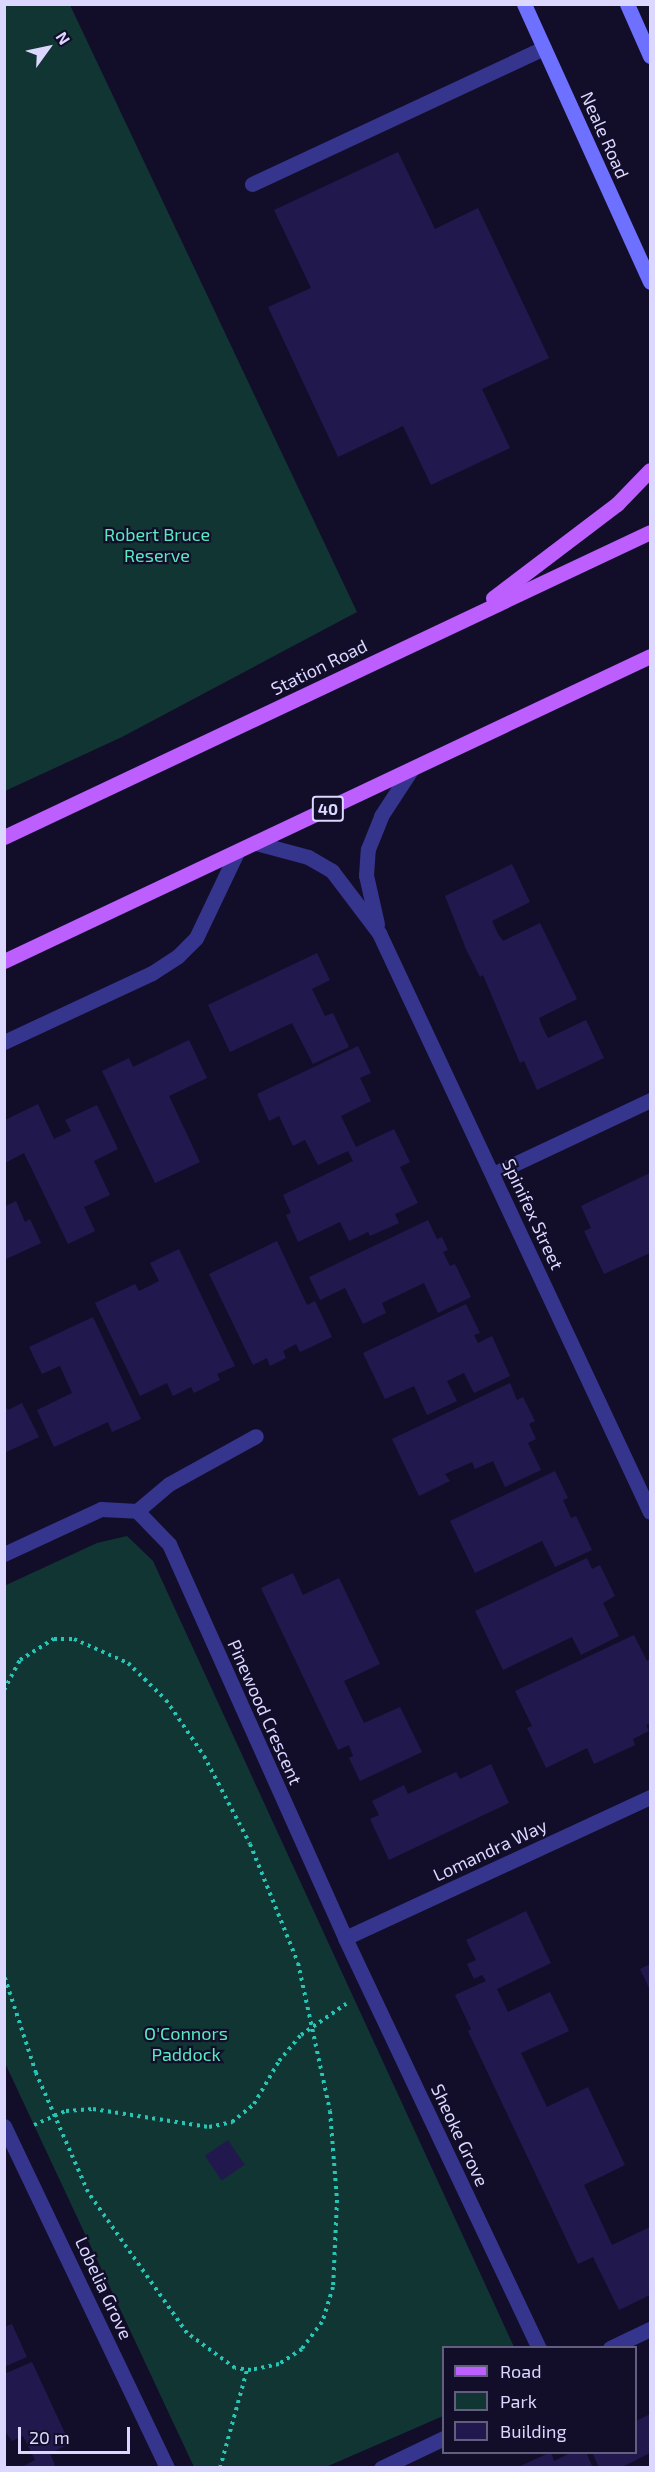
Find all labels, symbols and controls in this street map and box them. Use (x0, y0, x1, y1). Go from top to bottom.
north arrow (18, 18, 78, 78)
text: N (52, 28, 75, 48)
street label: Neale Road (576, 88, 634, 182)
park label: Robert Bruce Reserve (104, 524, 210, 566)
street label: Station Road (267, 634, 371, 700)
road number: 40 (312, 796, 344, 822)
street label: Spinifex Street (498, 1155, 568, 1273)
street label: Pinewood Crescent (223, 1636, 307, 1788)
street label: Lomandra Way (430, 1814, 550, 1886)
park label: O'Connors Paddock (144, 2023, 228, 2066)
street label: Sheoke Grove (427, 2080, 493, 2190)
street label: Lobelia Grove (71, 2233, 137, 2343)
legend (442, 2346, 637, 2454)
text: Road (500, 2360, 541, 2382)
text: Park (500, 2390, 537, 2412)
scale bar (21, 2415, 134, 2453)
text: Building (500, 2420, 567, 2442)
text: 20 m (29, 2426, 70, 2448)

